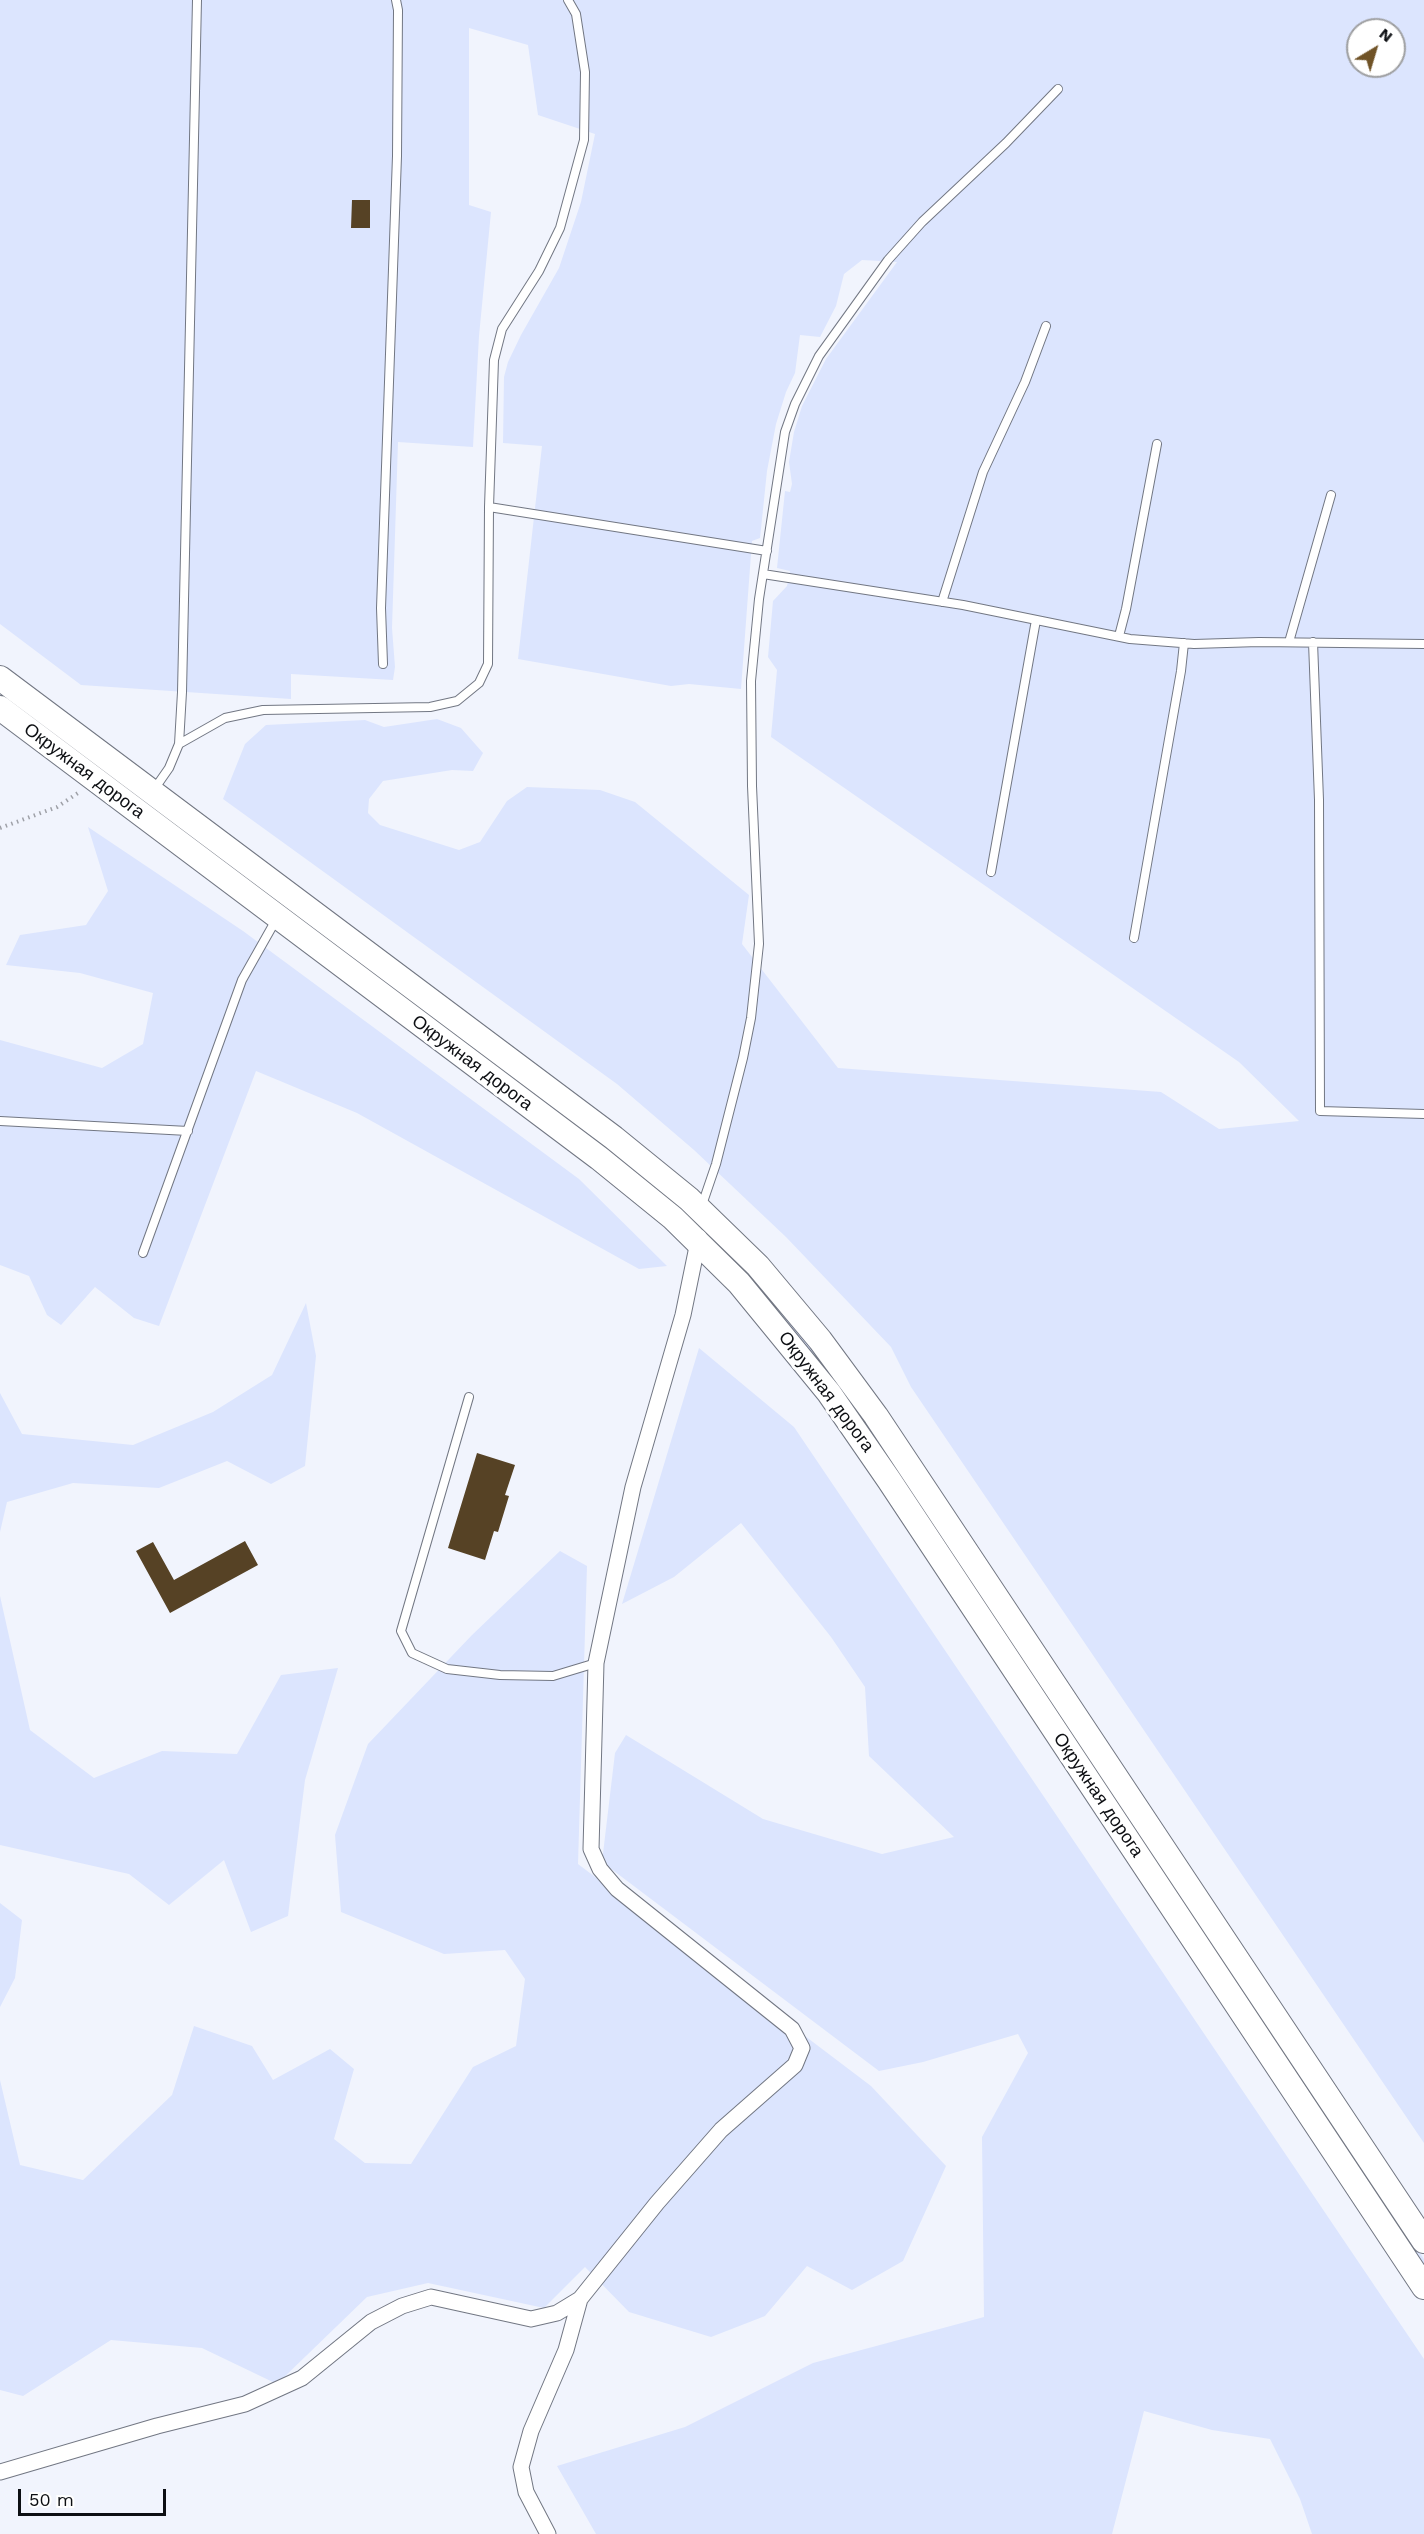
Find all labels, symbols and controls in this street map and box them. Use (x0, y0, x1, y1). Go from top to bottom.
north arrow (1346, 18, 1406, 78)
text: N (1376, 24, 1397, 46)
street label: Окружная дорога (19, 719, 149, 823)
street label: Окружная дорога (407, 1011, 537, 1115)
street label: Окружная дорога (774, 1327, 878, 1457)
street label: Окружная дорога (1048, 1729, 1148, 1861)
scale bar (21, 2477, 170, 2515)
text: 50 m (29, 2489, 74, 2510)

